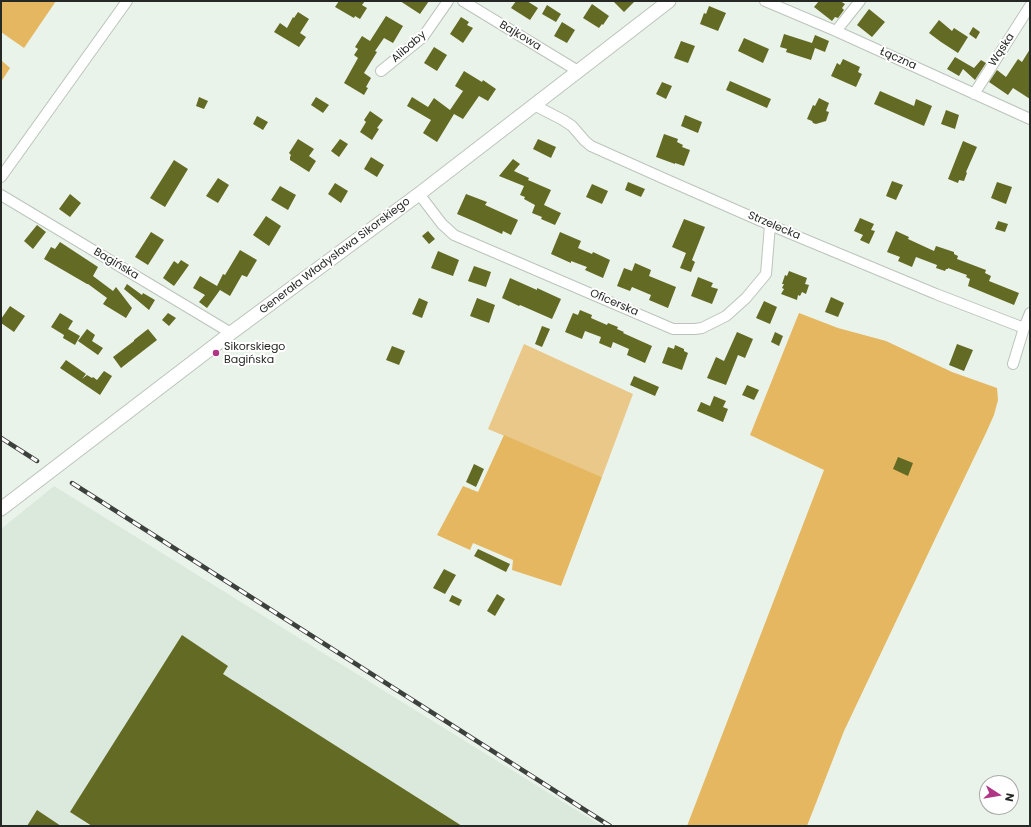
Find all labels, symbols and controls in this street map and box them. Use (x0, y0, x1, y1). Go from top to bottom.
street label: Bajkowa (497, 18, 543, 54)
street label: Alibaby (389, 28, 429, 66)
street label: Wąska (986, 31, 1018, 69)
street label: Łączna (878, 45, 918, 73)
street label: Generała Władysława Sikorskiego (257, 195, 413, 317)
street label: Strzelecka (746, 209, 802, 243)
street label: Bagińska (91, 245, 141, 283)
street label: Oficerska (588, 287, 640, 319)
place label: Sikorskiego Bagińska (224, 340, 285, 366)
marker: Sikorskiego Bagińska (211, 348, 221, 358)
north arrow (979, 775, 1019, 815)
text: N (1001, 792, 1018, 803)

